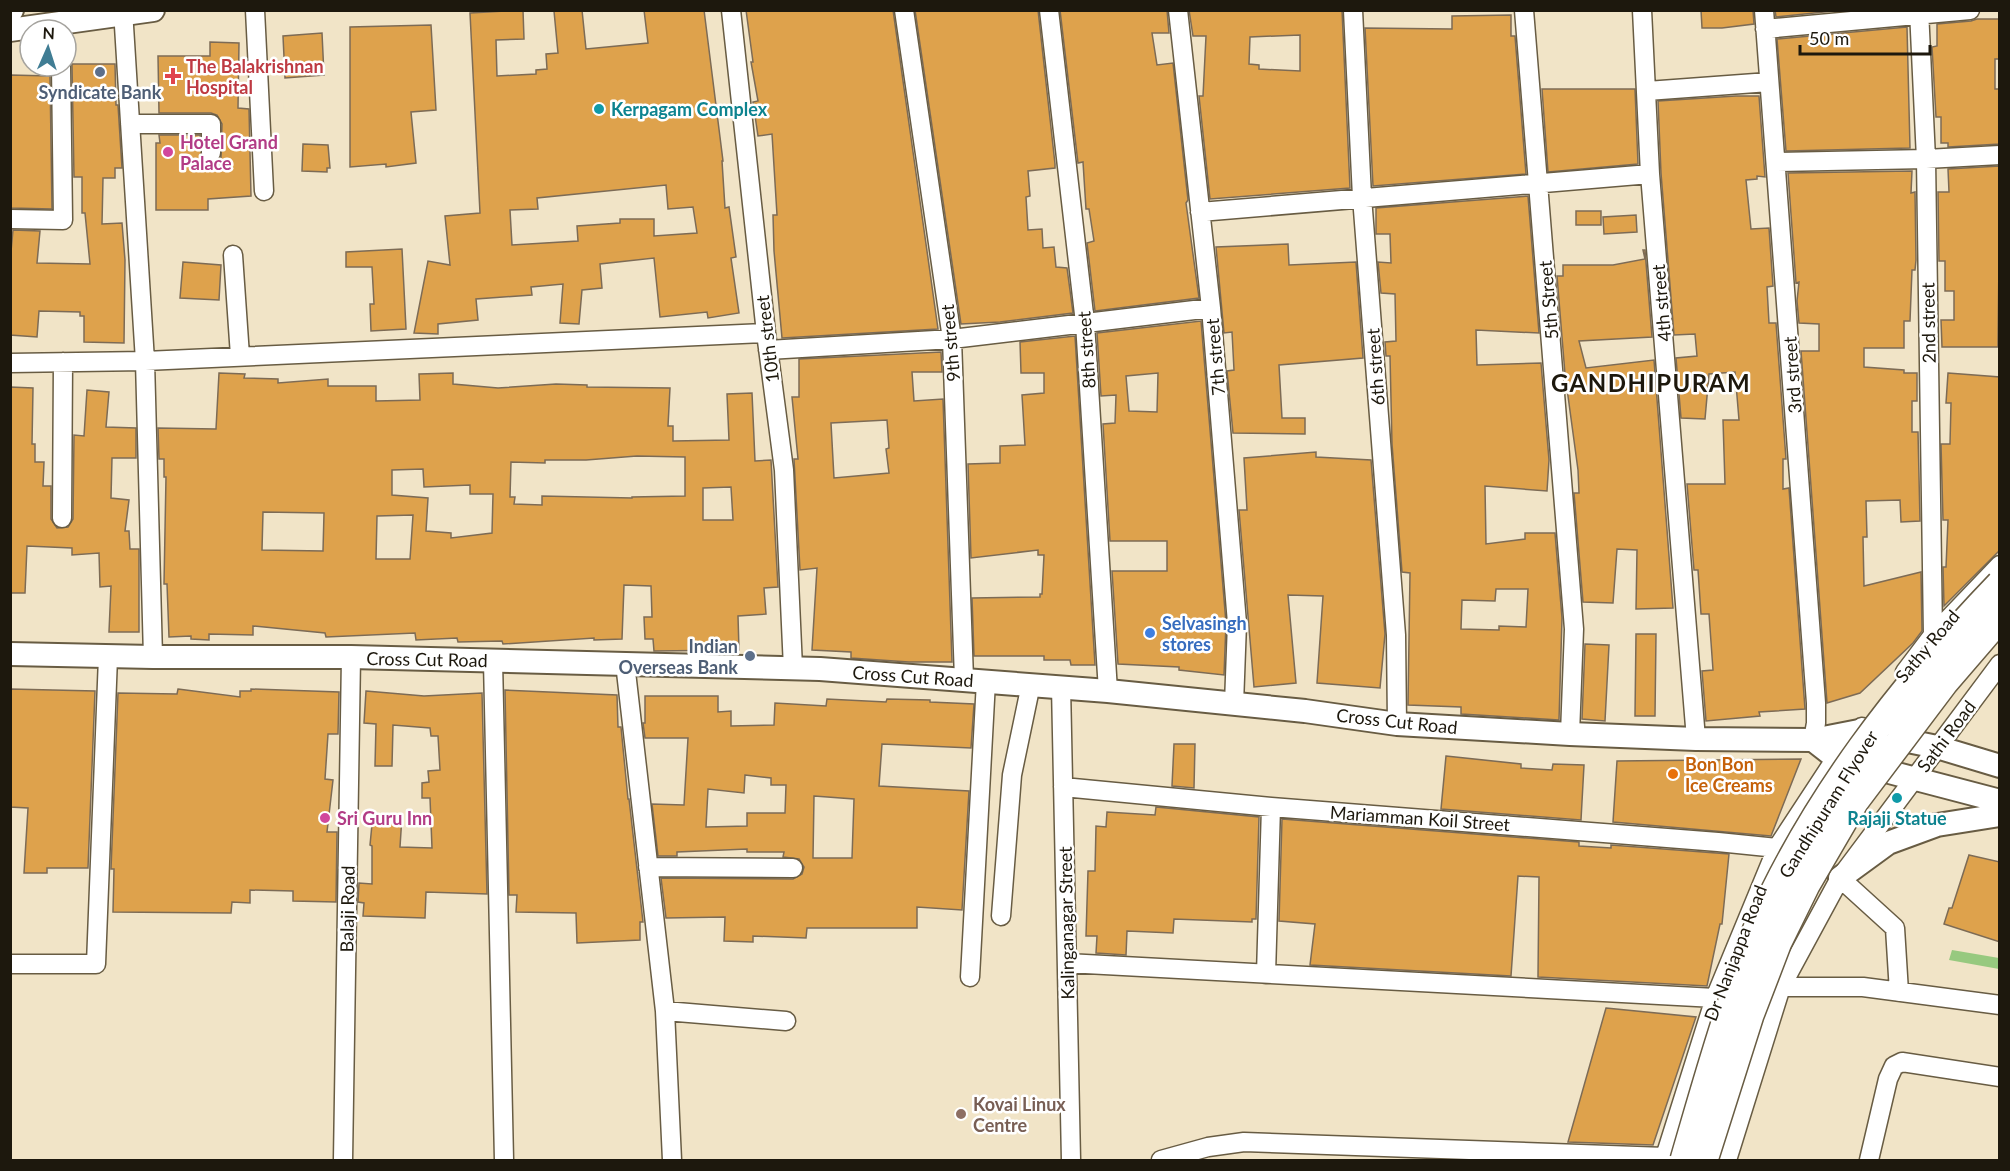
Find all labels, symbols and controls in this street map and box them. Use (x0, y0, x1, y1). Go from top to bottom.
north arrow (18, 18, 78, 78)
scale bar (1800, 18, 1930, 56)
text: N (42, 23, 55, 42)
text: 50 m (1809, 27, 1849, 49)
place label: The Balakrishnan Hospital (186, 55, 324, 98)
marker: Syndicate Bank (93, 65, 107, 79)
marker: The Balakrishnan Hospital (164, 67, 182, 85)
place label: Syndicate Bank (39, 81, 162, 103)
place label: Kerpagam Complex (611, 98, 768, 120)
marker: Kerpagam Complex (592, 102, 606, 116)
place label: Hotel Grand Palace (180, 131, 278, 174)
marker: Hotel Grand Palace (161, 145, 175, 159)
street label: 5th Street (1534, 259, 1562, 340)
street label: 4th street (1647, 263, 1675, 342)
street label: 2nd street (1916, 282, 1940, 364)
street label: 10th street (751, 294, 783, 384)
street label: 9th street (936, 303, 964, 382)
street label: 8th street (1072, 310, 1100, 389)
street label: 7th street (1201, 317, 1229, 396)
street label: 6th street (1361, 327, 1389, 406)
street label: 3rd street (1778, 335, 1806, 414)
district label: GANDHIPURAM (1551, 368, 1751, 397)
street label: Sathy Road (1890, 605, 1964, 687)
place label: Selvasingh stores (1162, 612, 1247, 655)
marker: Selvasingh stores (1143, 626, 1157, 640)
place label: Indian Overseas Bank (618, 635, 738, 678)
street label: Cross Cut Road (366, 647, 488, 671)
marker: Indian Overseas Bank (743, 649, 757, 663)
street label: Cross Cut Road (852, 661, 974, 691)
street label: Sathi Road (1912, 696, 1980, 776)
street label: Cross Cut Road (1335, 704, 1459, 738)
street label: Gandhipuram Flyover (1774, 726, 1883, 882)
place label: Bon Bon Ice Creams (1685, 753, 1773, 796)
marker: Bon Bon Ice Creams (1666, 767, 1680, 781)
marker: Rajaji Statue (1890, 791, 1904, 805)
street label: Mariamman Koil Street (1329, 801, 1511, 835)
place label: Sri Guru Inn (337, 807, 432, 829)
place label: Rajaji Statue (1847, 807, 1947, 829)
marker: Sri Guru Inn (318, 811, 332, 825)
street label: Kalinganagar Street (1054, 846, 1078, 1000)
street label: Balaji Road (335, 865, 359, 953)
street label: Dr Nanjappa Road (1699, 882, 1771, 1024)
place label: Kovai Linux Centre (973, 1093, 1066, 1136)
marker: Kovai Linux Centre (954, 1107, 968, 1121)

